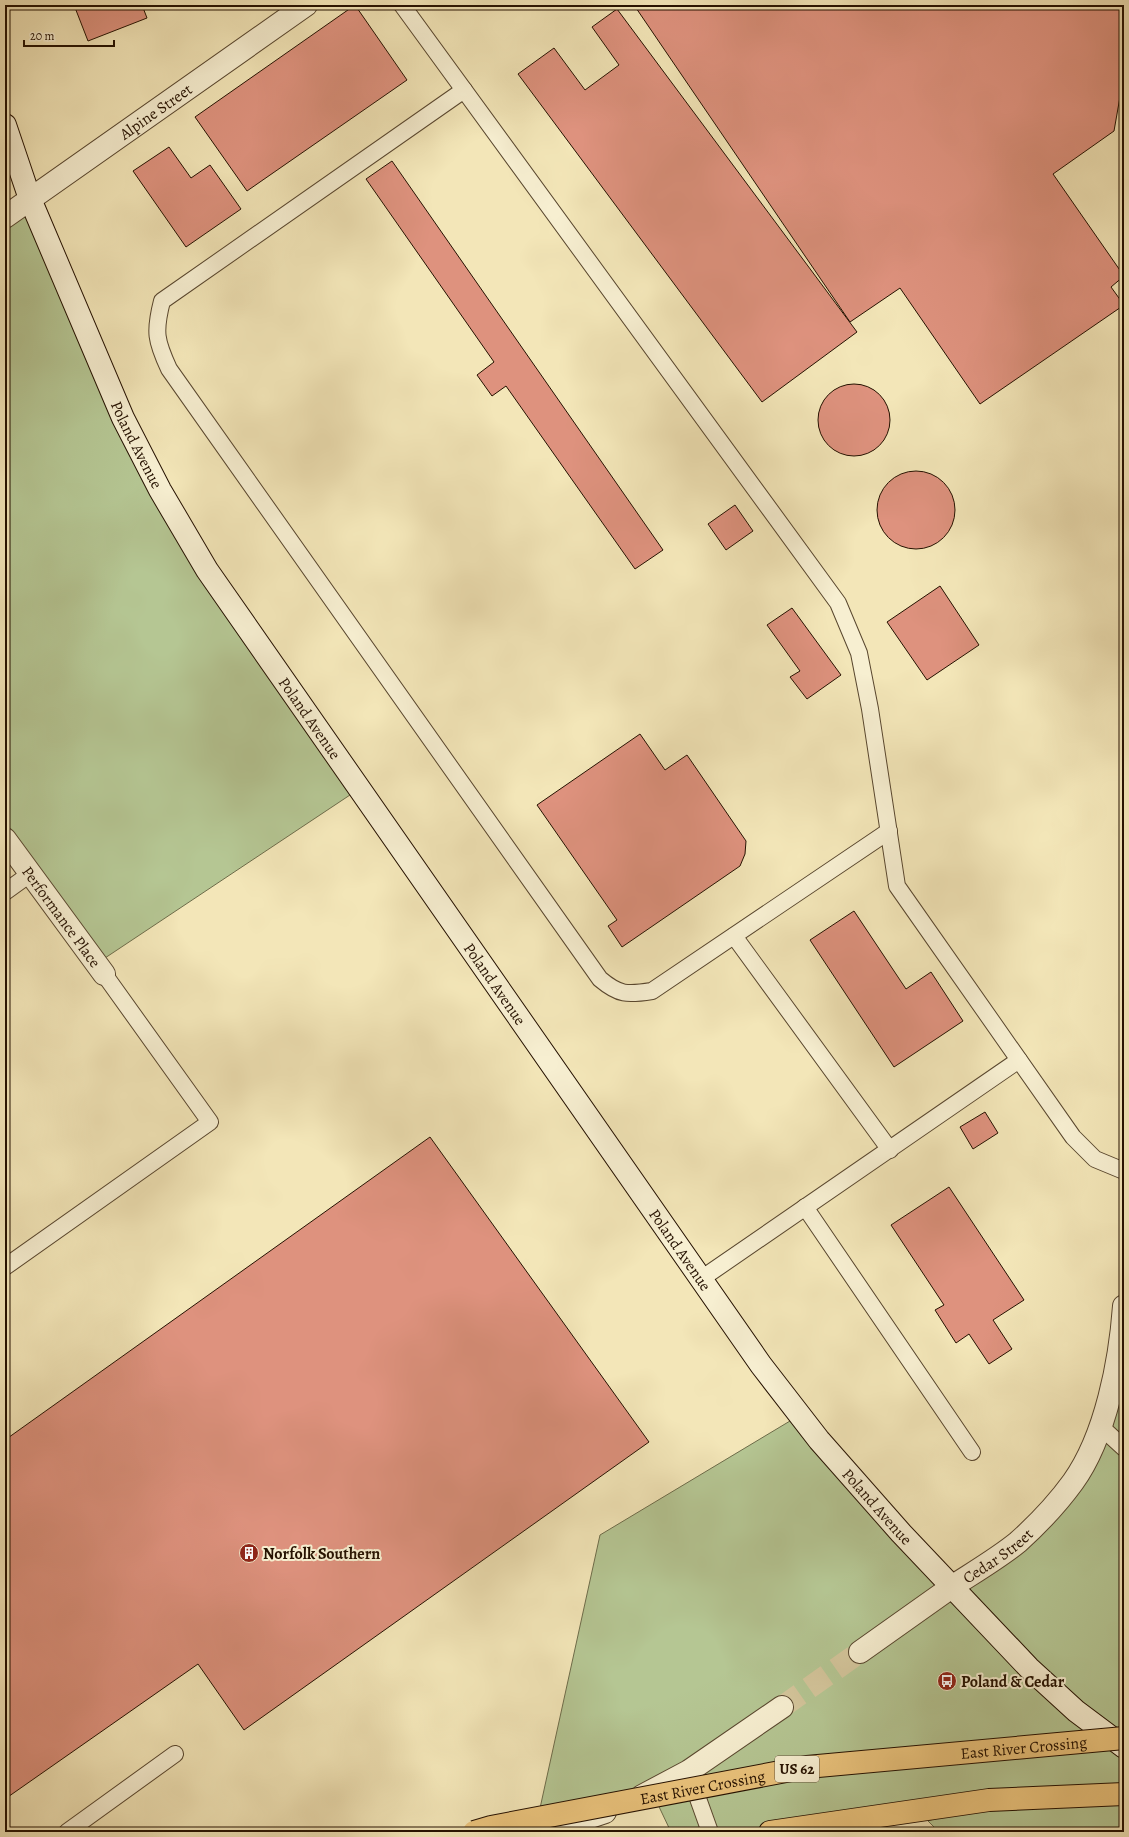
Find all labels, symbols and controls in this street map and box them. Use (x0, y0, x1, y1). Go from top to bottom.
scale bar (24, 22, 114, 48)
text: 20 m (30, 28, 54, 44)
street label: Alpine Street (114, 79, 197, 146)
street label: Poland Avenue (105, 398, 167, 493)
street label: Poland Avenue (273, 673, 346, 764)
street label: Performance Place (16, 862, 106, 972)
street label: Poland Avenue (458, 939, 531, 1030)
street label: Poland Avenue (643, 1205, 716, 1296)
street label: Poland Avenue (837, 1464, 917, 1550)
street label: Cedar Street (959, 1524, 1038, 1589)
building icon: Norfolk Southern (238, 1542, 260, 1564)
place label: Norfolk Southern (263, 1543, 380, 1565)
bus stop icon: Poland & Cedar (936, 1670, 958, 1692)
place label: Poland & Cedar (961, 1671, 1065, 1693)
street label: East River Crossing (960, 1731, 1088, 1765)
road number: US 62 (775, 1756, 819, 1782)
street label: East River Crossing (638, 1765, 767, 1810)

